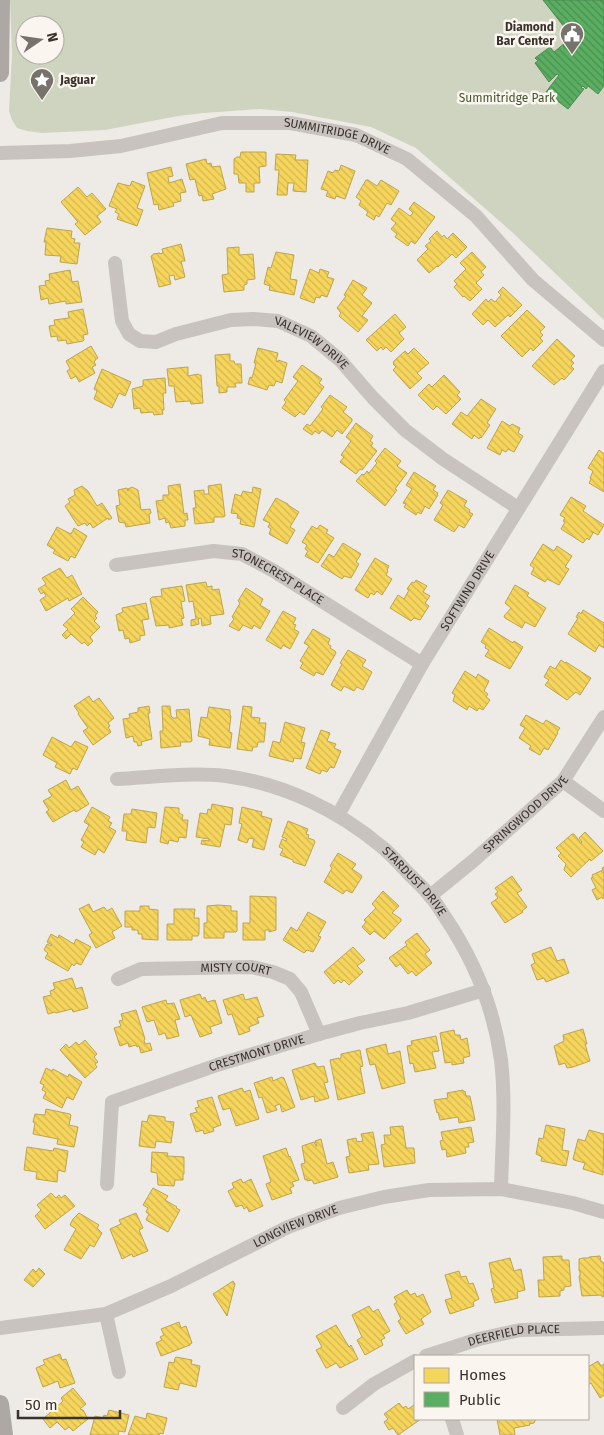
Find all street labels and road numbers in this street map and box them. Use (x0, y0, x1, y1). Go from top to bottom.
street label: SUMMITRIDGE DRIVE (284, 116, 393, 157)
street label: VALEVIEW DRIVE (274, 314, 352, 372)
street label: STONECREST PLACE (231, 546, 326, 608)
street label: SOFTWIND DRIVE (437, 548, 498, 633)
street label: SPRINGWOOD DRIVE (480, 773, 571, 856)
street label: STARDUST DRIVE (379, 843, 449, 919)
street label: MISTY COURT (200, 960, 273, 979)
street label: CRESTMONT DRIVE (207, 1032, 306, 1074)
street label: LONGVIEW DRIVE (251, 1202, 340, 1250)
street label: DEERFIELD PLACE (466, 1322, 560, 1349)

